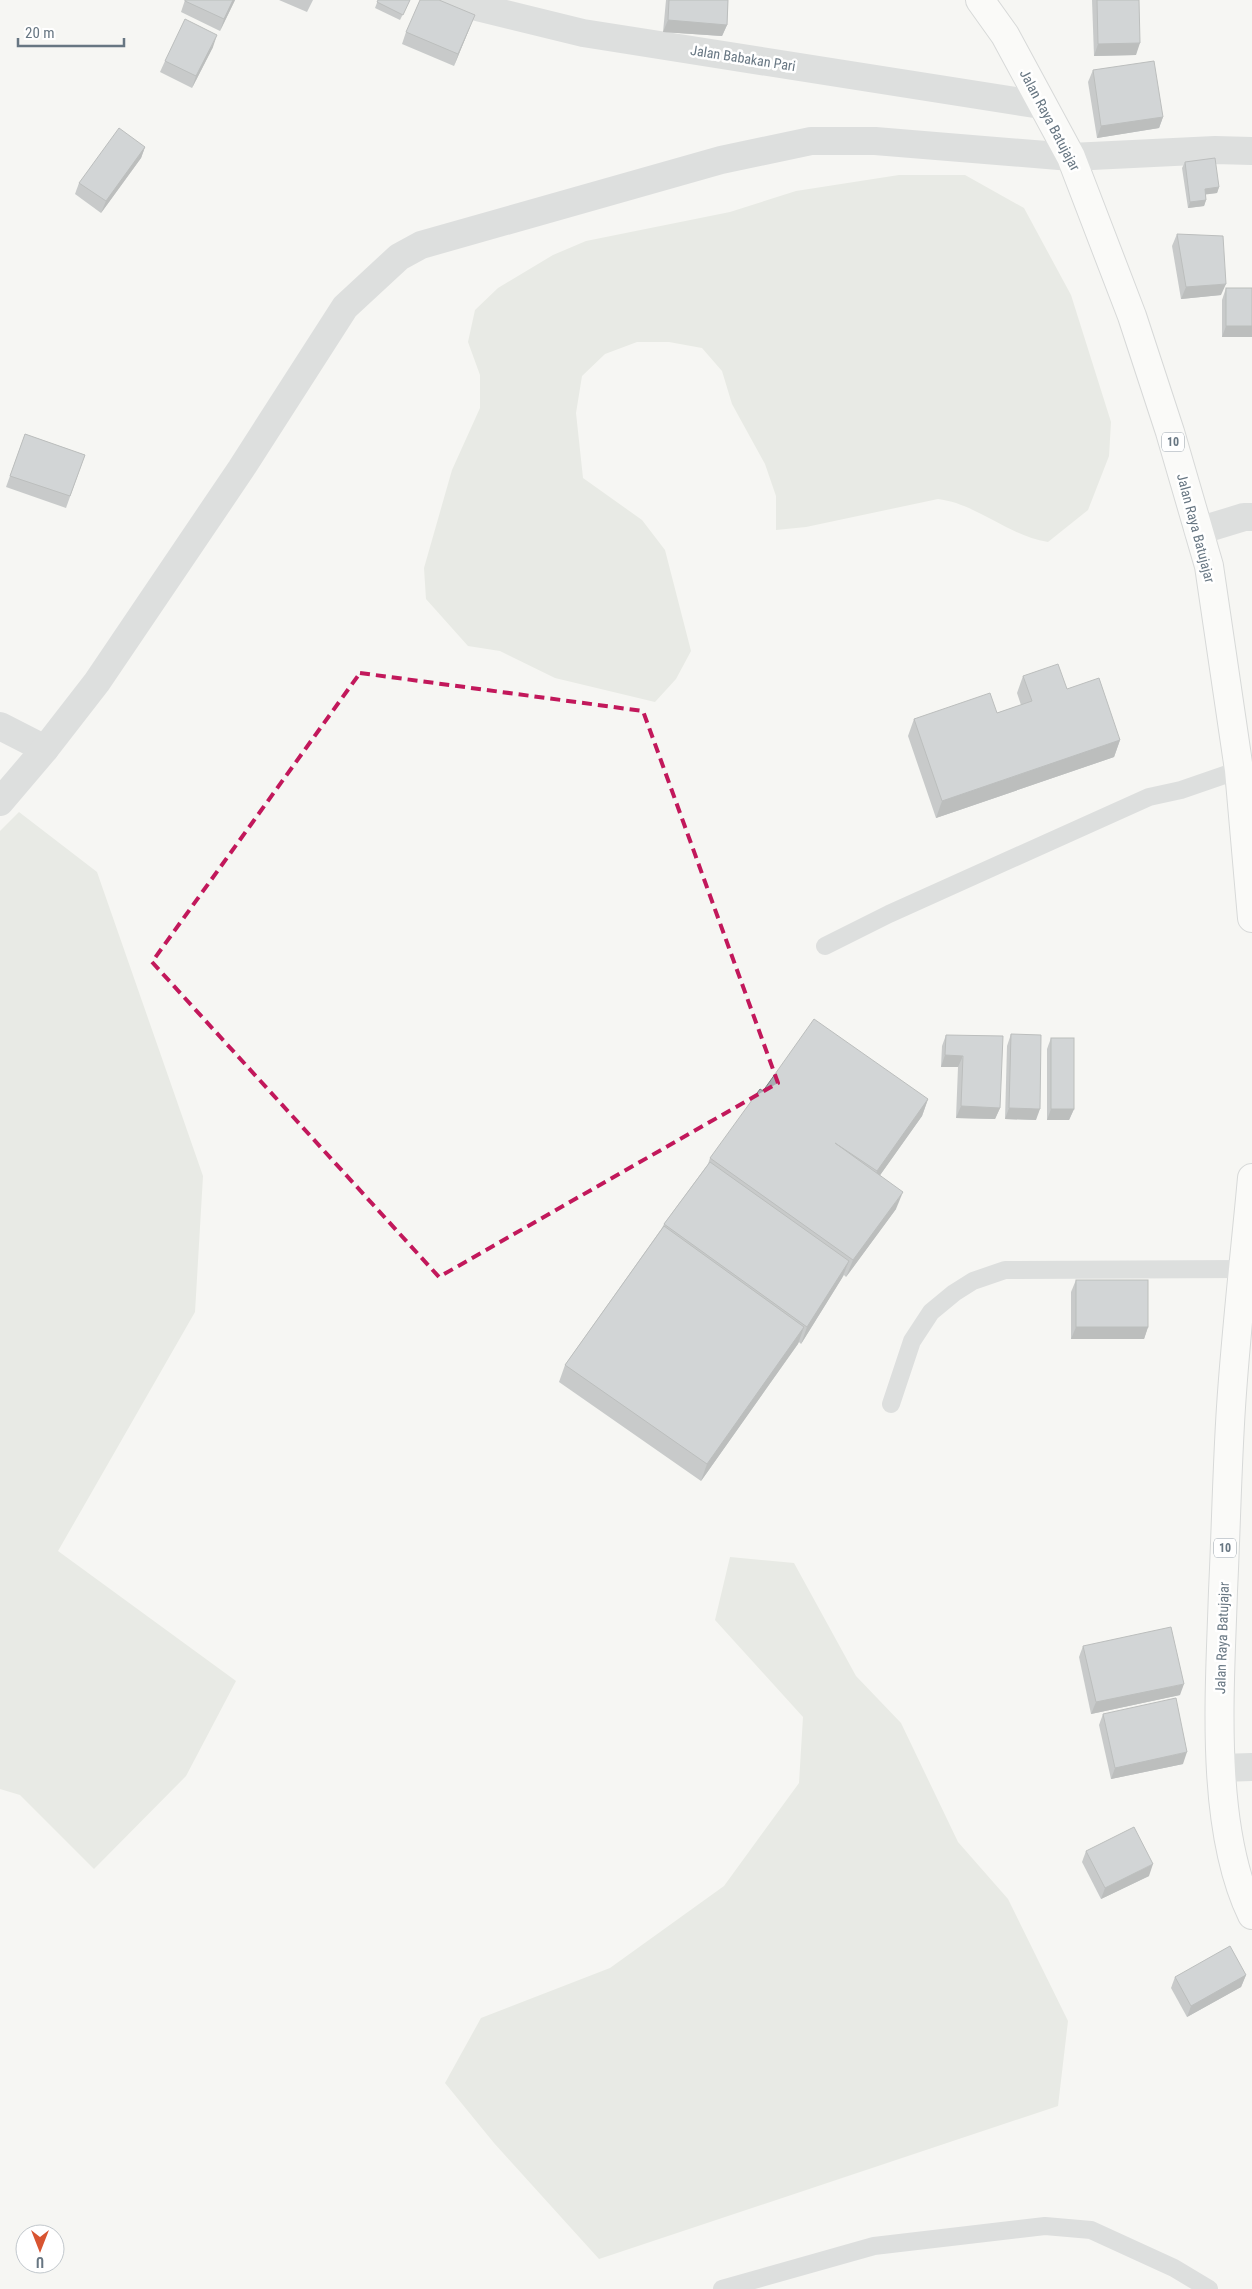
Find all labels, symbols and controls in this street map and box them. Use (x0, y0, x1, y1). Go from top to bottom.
scale bar (18, 15, 124, 47)
text: 20 m (25, 24, 55, 42)
street label: Jalan Babakan Pari (689, 42, 797, 74)
street label: Jalan Raya Batujajar (1017, 67, 1083, 173)
road number: 10 (1162, 432, 1184, 452)
street label: Jalan Raya Batujajar (1174, 472, 1218, 584)
road number: 10 (1214, 1539, 1236, 1558)
street label: Jalan Raya Batujajar (1212, 1582, 1232, 1694)
north arrow (15, 2224, 65, 2274)
text: U (36, 2254, 44, 2270)

